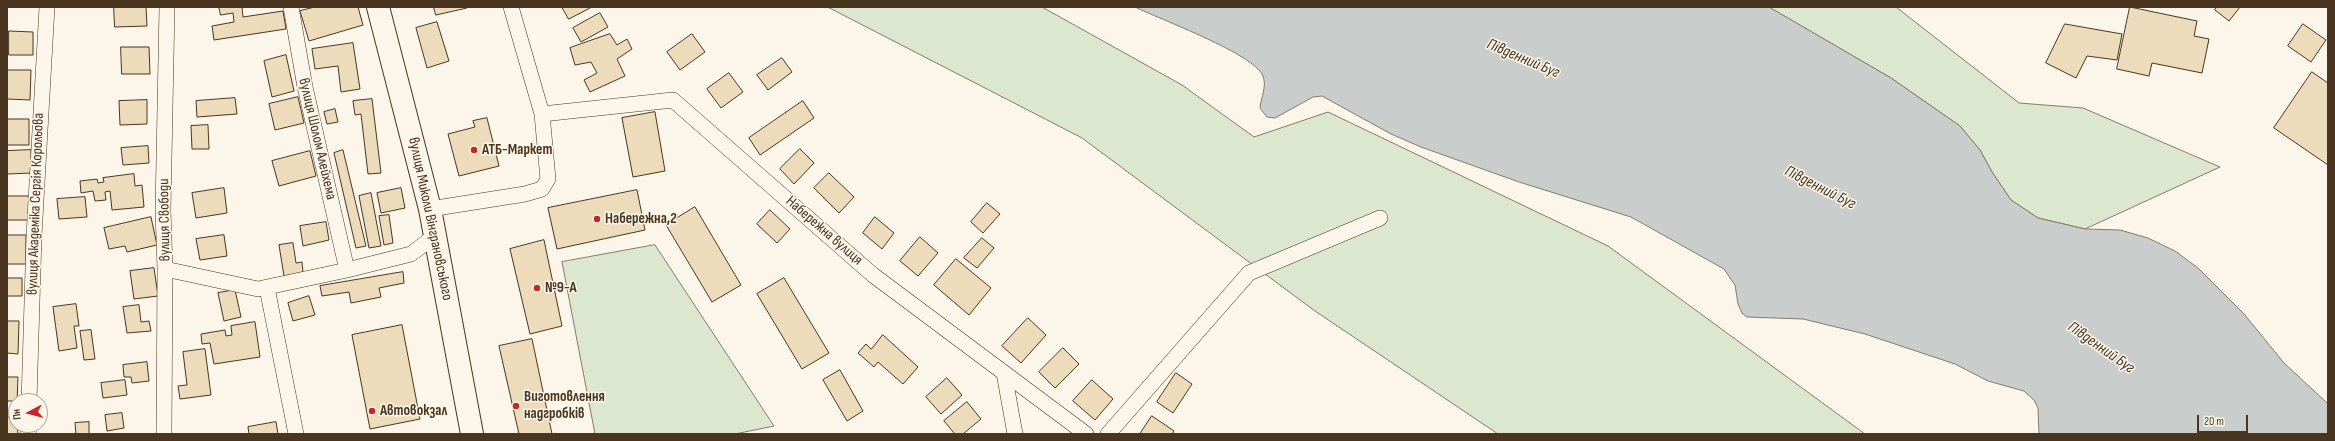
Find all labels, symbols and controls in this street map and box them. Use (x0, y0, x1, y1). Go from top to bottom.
water label: Південний Буг (1484, 35, 1562, 83)
street label: вулиця Шолом Алейхема (294, 76, 340, 202)
street label: вулиця Академіка Сергія Корольова (24, 112, 48, 296)
street label: вулиця Миколи Вінграновського (404, 136, 456, 302)
place label: АТБ-Маркет (482, 141, 552, 159)
marker: АТБ-Маркет (469, 145, 479, 155)
water label: Південний Буг (1781, 162, 1859, 214)
street label: вулиця Свободи (155, 179, 175, 261)
street label: Набережна вулиця (782, 193, 866, 269)
place label: Набережна,2 (605, 210, 677, 228)
marker: Набережна,2 (592, 214, 602, 224)
place label: №9-А (545, 279, 577, 297)
marker: №9-А (532, 283, 542, 293)
water label: Південний Буг (2064, 318, 2138, 378)
place label: Виготовлення надгробків (524, 388, 605, 423)
north arrow (8, 393, 48, 433)
marker: Виготовлення надгробків (511, 401, 521, 411)
place label: Автовокзал (380, 402, 447, 420)
marker: Автовокзал (367, 406, 377, 416)
scale bar (2199, 407, 2250, 433)
text: Пн (9, 408, 24, 420)
text: 20 m (2204, 414, 2224, 429)

